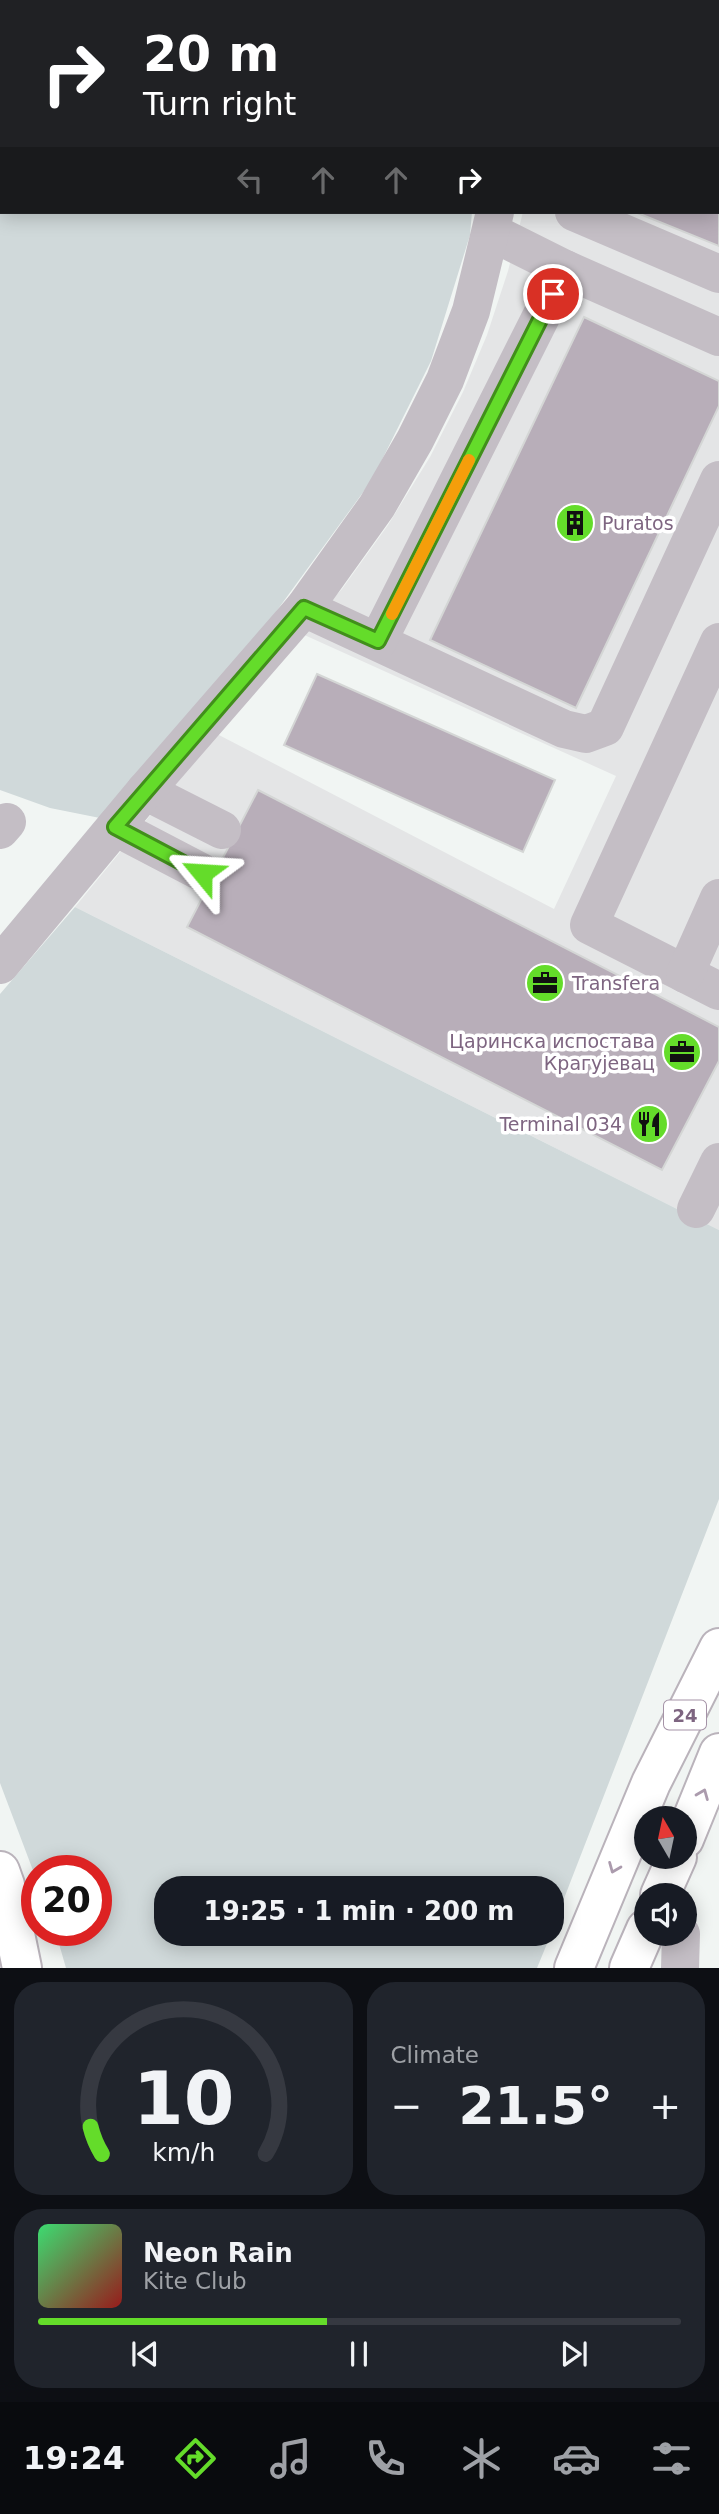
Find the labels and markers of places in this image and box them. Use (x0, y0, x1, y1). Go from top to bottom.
pin (523, 264, 583, 324)
building icon: Puratos (554, 502, 596, 544)
place label: Puratos (602, 512, 674, 534)
office icon: Transfera (524, 962, 566, 1004)
place label: Transfera (571, 972, 660, 994)
place label: Царинска испостава Крагујевац (449, 1030, 655, 1074)
office icon: Царинска испостава Крагујевац (661, 1031, 703, 1073)
restaurant icon: Terminal 034 (628, 1103, 670, 1145)
place label: Terminal 034 (498, 1113, 622, 1135)

